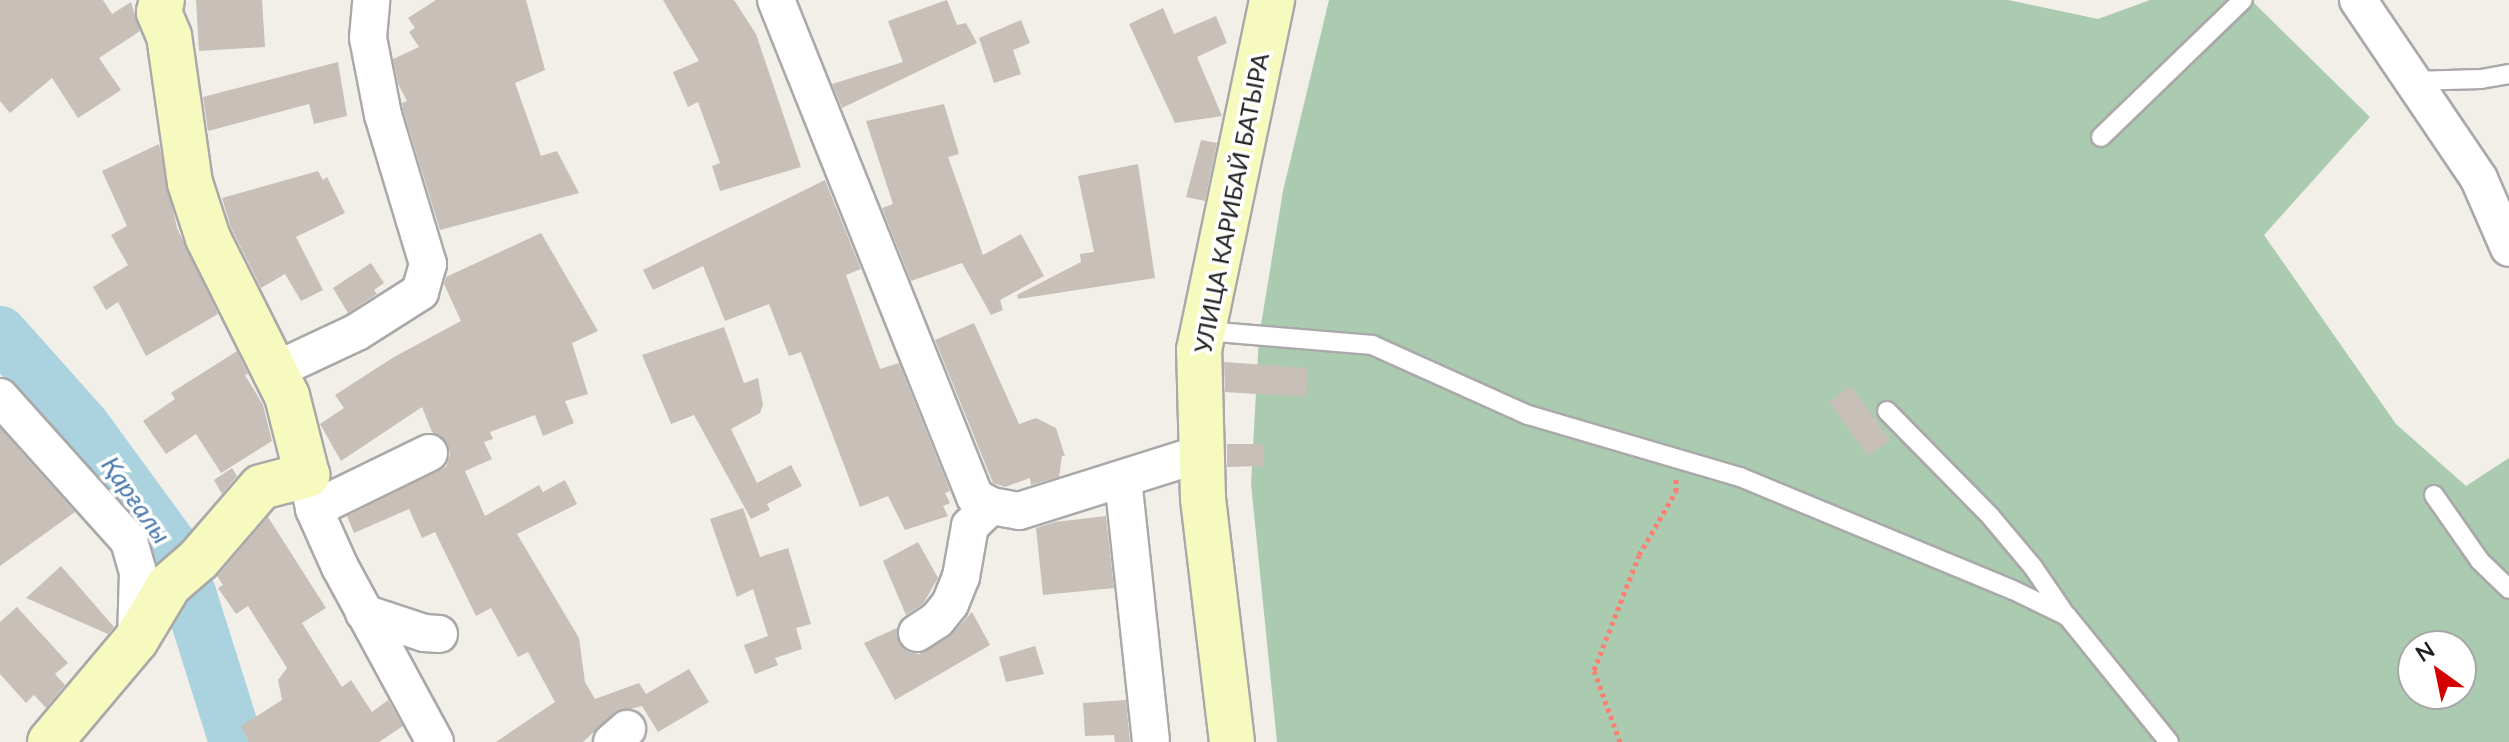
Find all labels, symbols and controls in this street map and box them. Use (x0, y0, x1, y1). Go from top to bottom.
street label: УЛИЦА КАРИБАЙ БАТЫРА (1188, 50, 1274, 356)
water label: Қарғалы (95, 451, 177, 549)
north arrow (2397, 630, 2477, 710)
text: N (2410, 635, 2439, 667)

